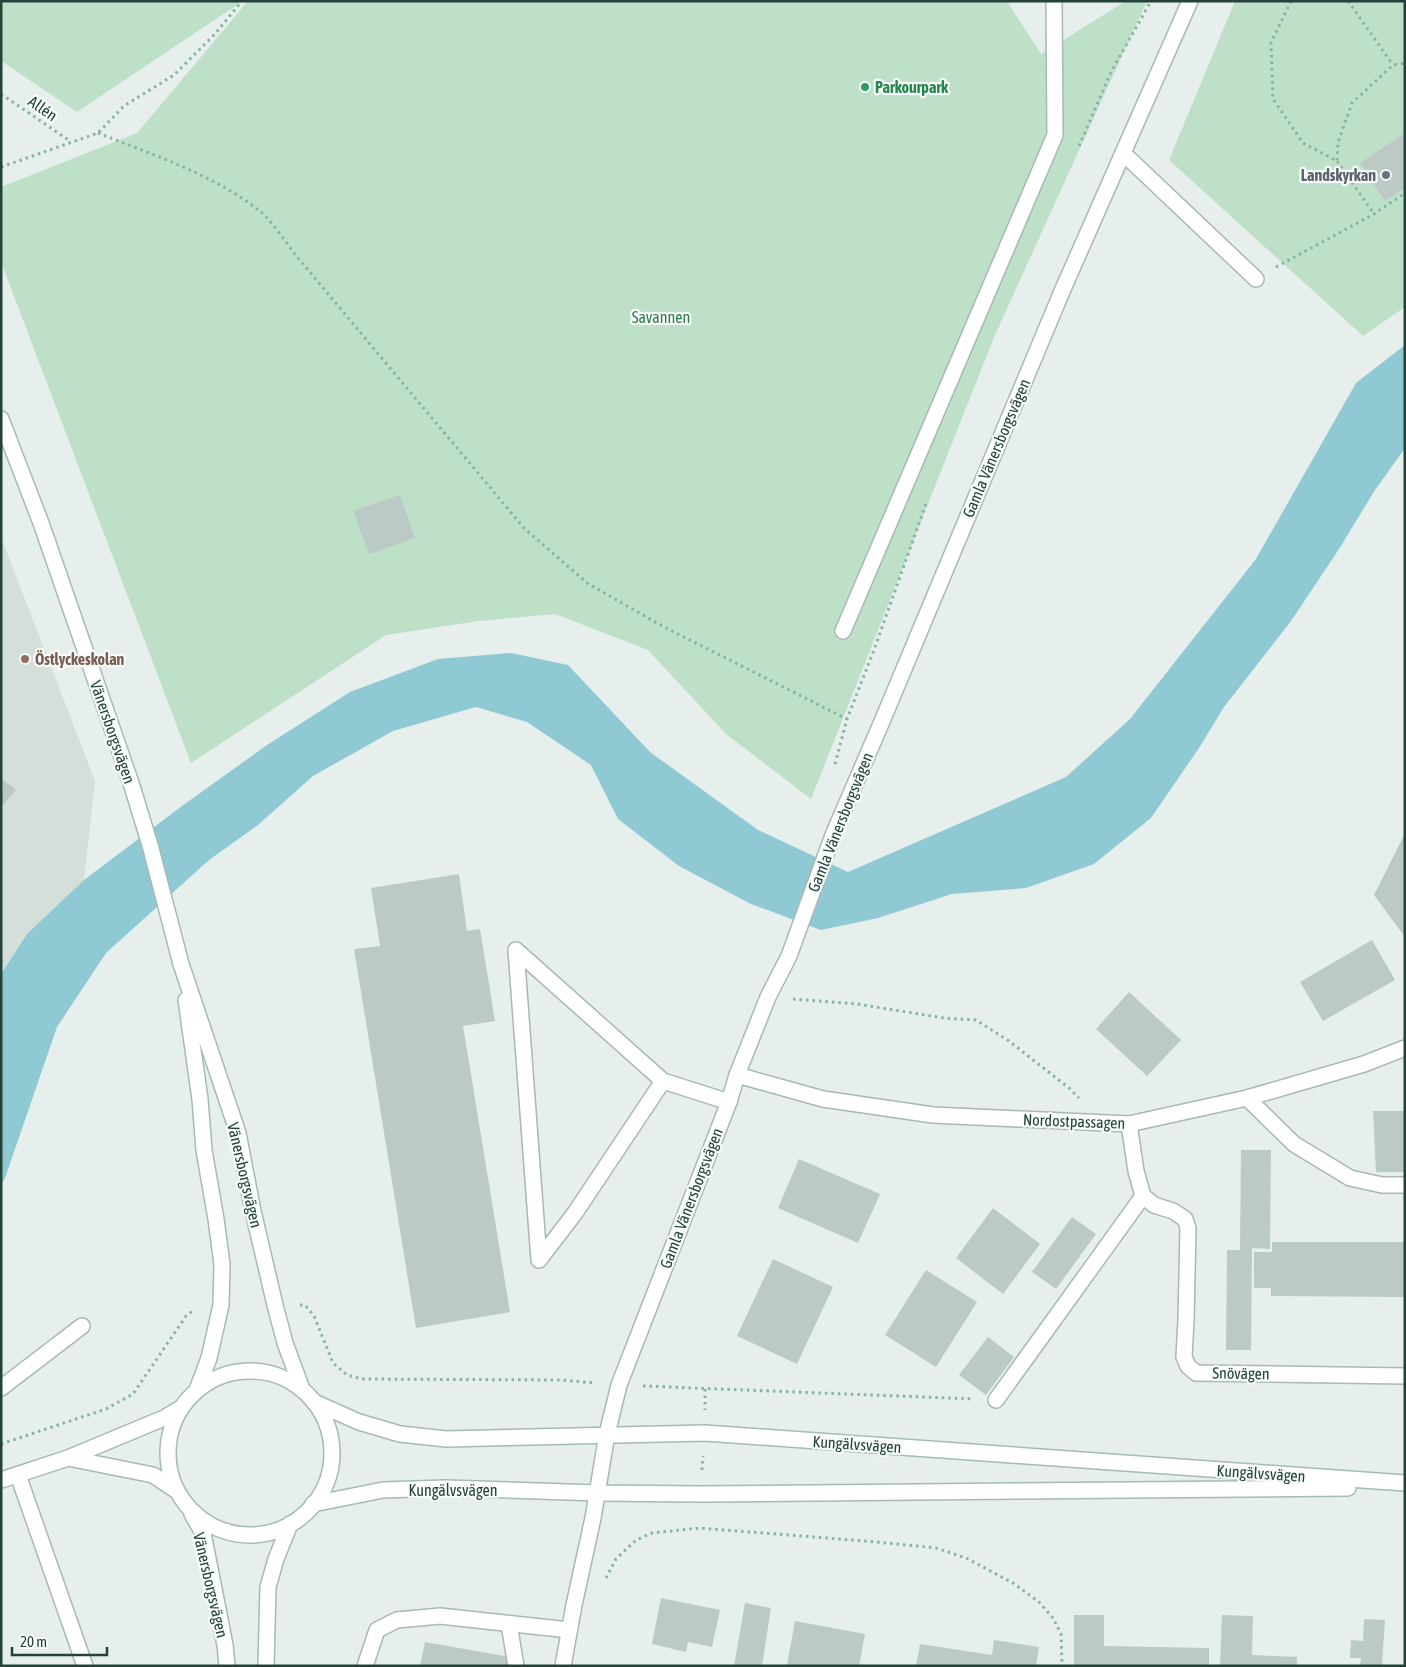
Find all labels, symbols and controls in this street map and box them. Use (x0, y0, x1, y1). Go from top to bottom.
place label: Parkourpark (875, 78, 949, 96)
marker: Parkourpark (859, 81, 871, 93)
street label: Allén (25, 92, 61, 124)
place label: Landskyrkan (1301, 166, 1376, 184)
marker: Landskyrkan (1380, 169, 1392, 181)
park label: Savannen (632, 308, 690, 326)
street label: Gamla Vänersborgsvägen (959, 376, 1034, 520)
place label: Östlyckeskolan (35, 650, 125, 668)
marker: Östlyckeskolan (19, 653, 31, 665)
street label: Vänersborgsvägen (86, 678, 139, 786)
street label: Gamla Vänersborgsvägen (804, 750, 877, 895)
street label: Nordostpassagen (1022, 1110, 1125, 1133)
street label: Vänersborgsvägen (223, 1121, 266, 1230)
street label: Gamla Vänersborgsvägen (656, 1125, 727, 1271)
street label: Snövägen (1212, 1364, 1270, 1383)
street label: Kungälvsvägen (812, 1432, 902, 1457)
street label: Kungälvsvägen (1216, 1461, 1306, 1486)
street label: Kungälvsvägen (409, 1481, 497, 1500)
street label: Vänersborgsvägen (189, 1531, 232, 1640)
scale bar (12, 1624, 108, 1656)
text: 20 m (20, 1633, 47, 1650)

